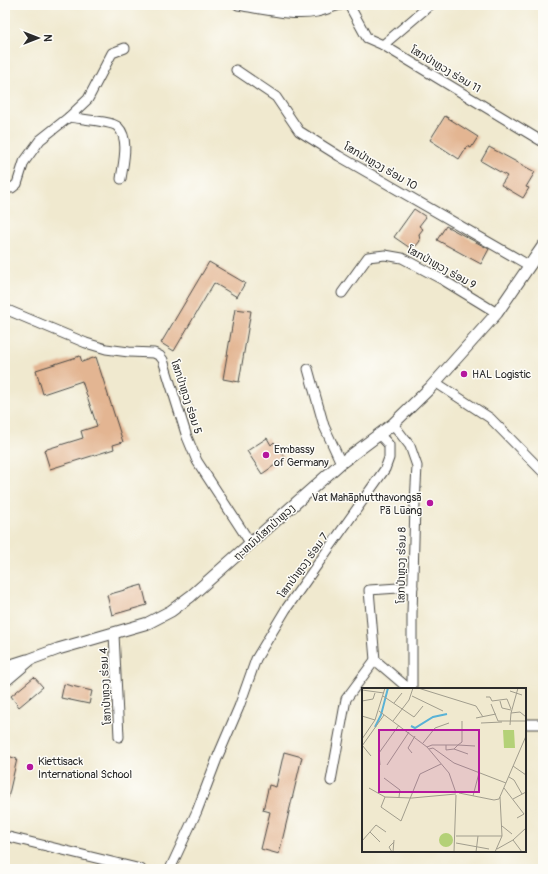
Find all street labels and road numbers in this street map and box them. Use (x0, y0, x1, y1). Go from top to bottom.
street label: ໂສກປ່າຫຼວງ ຮ່ອມ 11 (408, 43, 483, 95)
street label: ໂສກປ່າຫຼວງ ຮ່ອມ 10 (341, 140, 420, 193)
street label: ໂສກປ່າຫຼວງ ຮ່ອມ 9 (404, 243, 479, 292)
street label: ໂສກປ່າຫຼວງ ຮ່ອມ 5 (168, 358, 205, 436)
street label: ຖະຫນົນໂສກປ່າຫຼວງ (231, 501, 298, 563)
street label: ໂສກປ່າຫຼວງ ຮ່ອມ 8 (394, 526, 409, 604)
street label: ໂສກປ່າຫຼວງ ຮ່ອມ 7 (275, 530, 331, 601)
street label: ໂສກປ່າຫຼວງ ຮ່ອມ 4 (97, 647, 114, 726)

